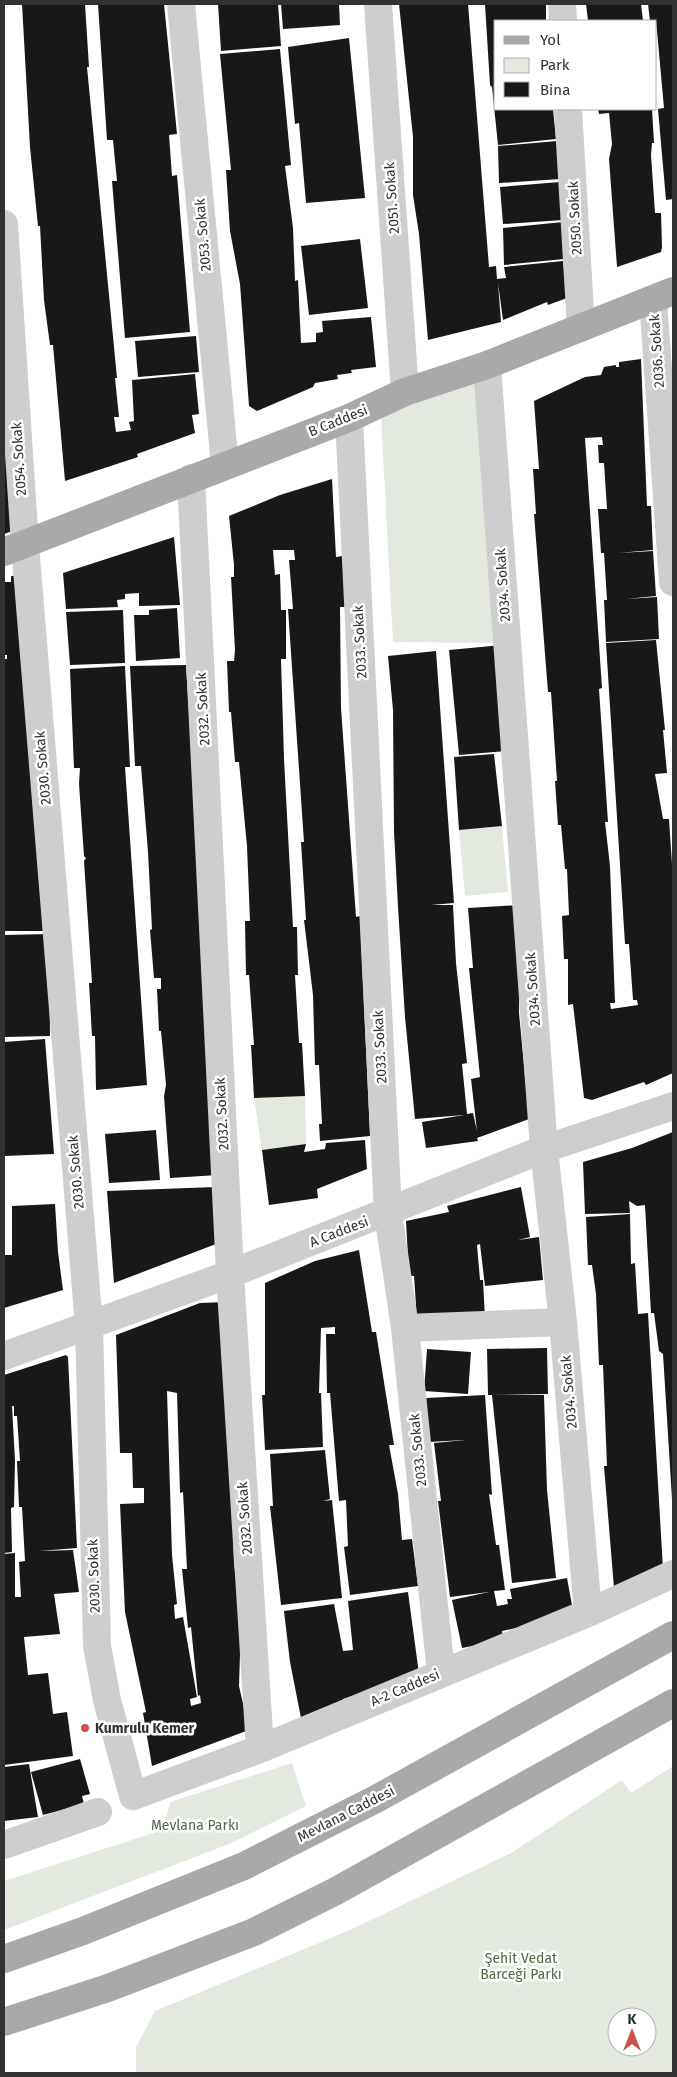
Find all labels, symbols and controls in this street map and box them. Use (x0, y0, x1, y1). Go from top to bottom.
legend (494, 20, 657, 110)
text: Yol (540, 31, 561, 49)
text: Park (540, 56, 570, 74)
text: Bina (540, 81, 570, 99)
street label: 2051. Sokak (381, 161, 403, 234)
street label: 2050. Sokak (565, 180, 585, 255)
street label: 2053. Sokak (191, 197, 215, 272)
street label: 2036. Sokak (646, 313, 668, 388)
street label: B Caddesi (306, 401, 370, 441)
street label: 2054. Sokak (8, 421, 30, 496)
street label: 2034. Sokak (492, 547, 514, 622)
street label: 2033. Sokak (350, 604, 370, 679)
street label: 2032. Sokak (193, 671, 213, 746)
street label: 2030. Sokak (31, 730, 55, 806)
street label: 2034. Sokak (522, 951, 544, 1026)
street label: 2033. Sokak (370, 1009, 390, 1084)
street label: 2032. Sokak (212, 1076, 232, 1151)
street label: 2030. Sokak (64, 1134, 88, 1210)
street label: A Caddesi (307, 1213, 371, 1251)
street label: 2034. Sokak (557, 1354, 581, 1429)
street label: 2033. Sokak (406, 1412, 430, 1487)
street label: 2032. Sokak (234, 1480, 256, 1555)
street label: 2030. Sokak (84, 1538, 104, 1613)
street label: A-2 Caddesi (368, 1666, 442, 1710)
place label: Kumrulu Kemer (95, 1720, 195, 1737)
marker: Kumrulu Kemer (79, 1722, 91, 1734)
street label: Mevlana Caddesi (295, 1782, 397, 1846)
park label: Mevlana Parkı (151, 1817, 239, 1834)
park label: Şehit Vedat Barceği Parkı (480, 1950, 562, 1983)
north arrow (607, 2007, 657, 2057)
text: K (628, 2011, 638, 2028)

